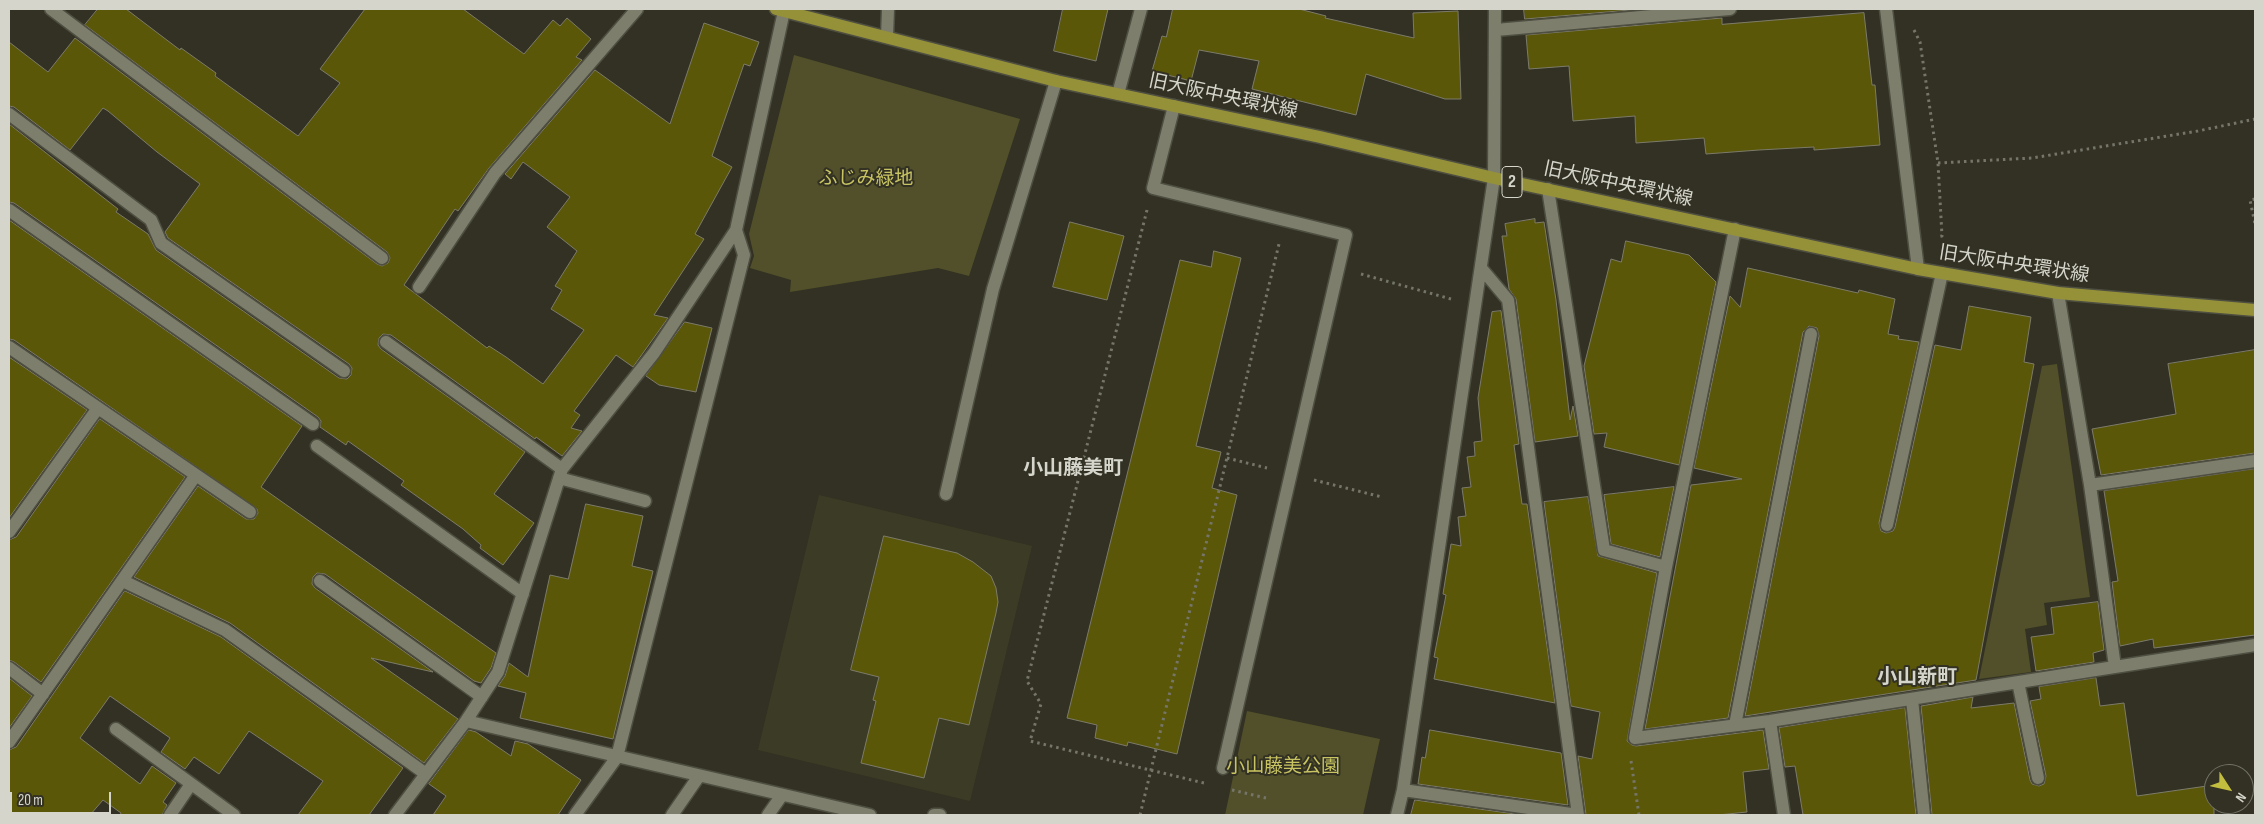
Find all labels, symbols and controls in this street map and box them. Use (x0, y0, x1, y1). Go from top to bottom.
street label: 旧大阪中央環状線 (1146, 70, 1300, 124)
street label: 旧大阪中央環状線 (1541, 158, 1695, 212)
road number: 2 (1502, 166, 1522, 198)
park label: ふじみ緑地 (819, 168, 913, 190)
street label: 旧大阪中央環状線 (1937, 242, 2091, 288)
district label: 小山藤美町 (1023, 457, 1123, 481)
district label: 小山新町 (1877, 666, 1957, 690)
park label: 小山藤美公園 (1226, 756, 1340, 778)
north arrow (2204, 764, 2254, 814)
scale bar (12, 782, 114, 814)
text: N (2232, 789, 2250, 805)
text: 20 m (18, 791, 43, 810)

